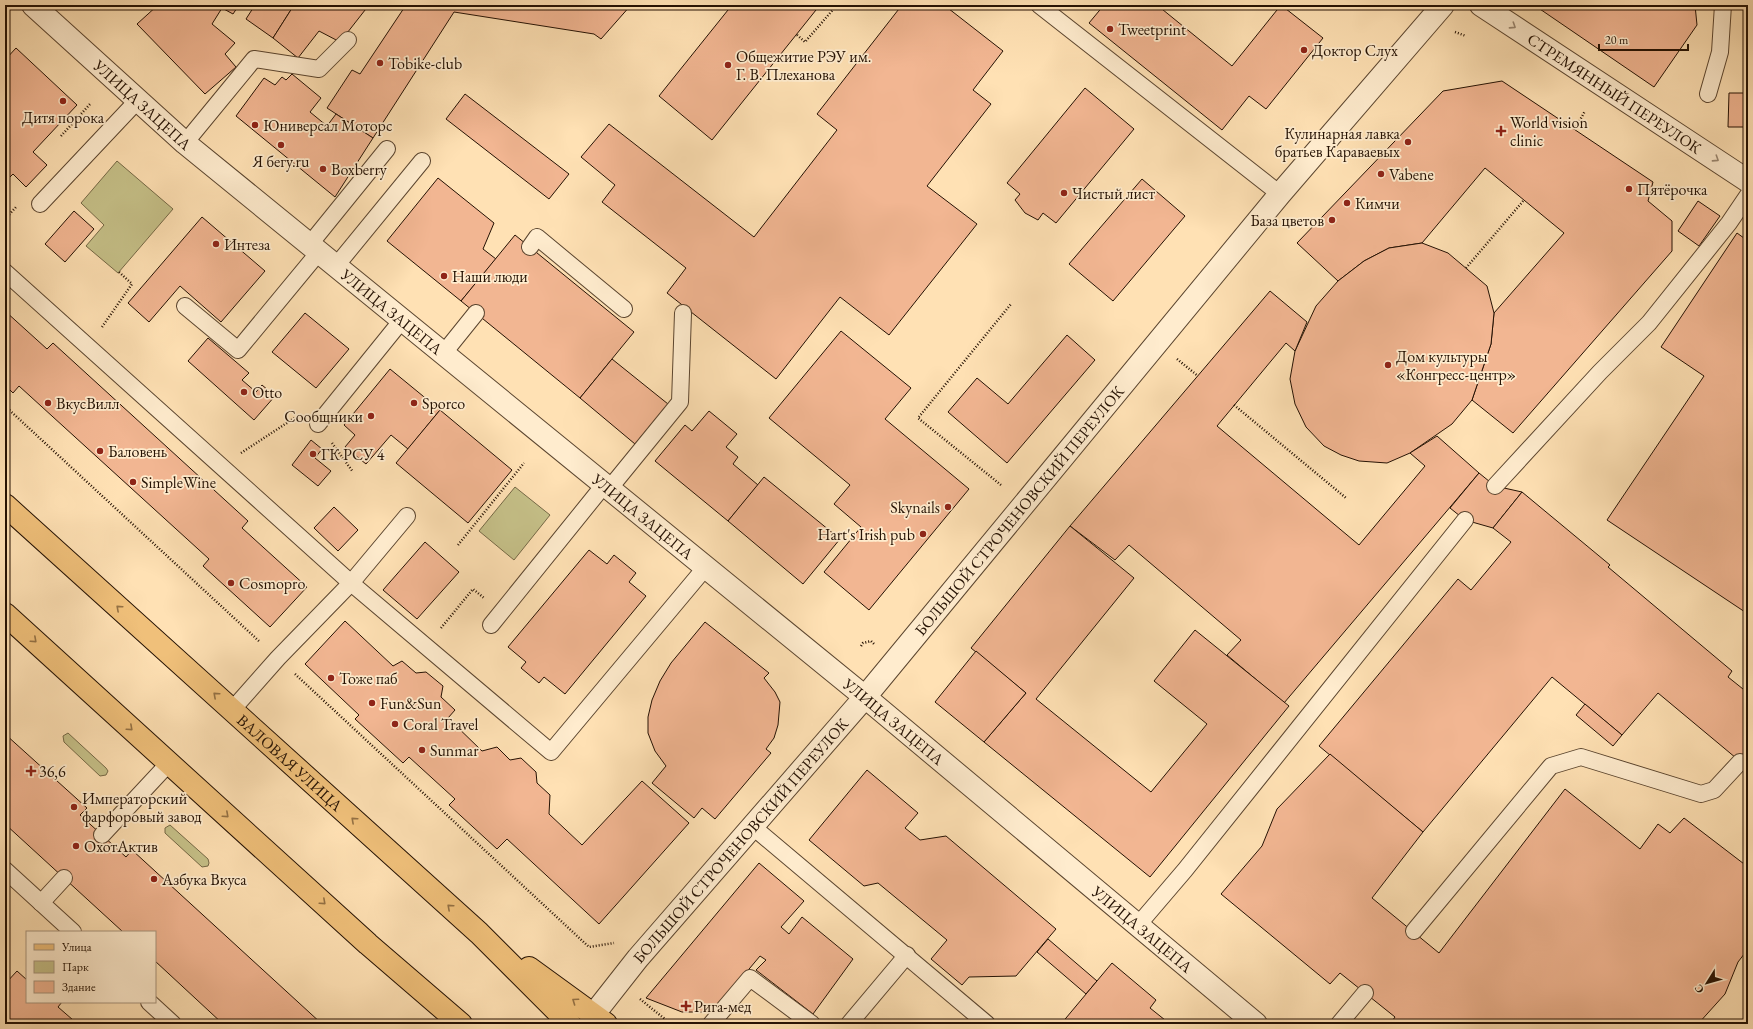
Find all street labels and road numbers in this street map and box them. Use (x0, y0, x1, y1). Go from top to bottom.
street label: СТРЕМЯННЫЙ ПЕРЕУЛОК (1523, 28, 1706, 159)
street label: УЛИЦА ЗАЦЕПА (88, 54, 196, 155)
street label: УЛИЦА ЗАЦЕПА (336, 264, 447, 360)
street label: БОЛЬШОЙ СТРОЧЕНОВСКИЙ ПЕРЕУЛОК (910, 381, 1129, 640)
street label: УЛИЦА ЗАЦЕПА (587, 468, 698, 565)
street label: УЛИЦА ЗАЦЕПА (838, 673, 949, 770)
street label: ВАЛОВАЯ УЛИЦА (232, 710, 348, 816)
street label: БОЛЬШОЙ СТРОЧЕНОВСКИЙ ПЕРЕУЛОК (628, 713, 853, 968)
street label: УЛИЦА ЗАЦЕПА (1087, 881, 1197, 978)

